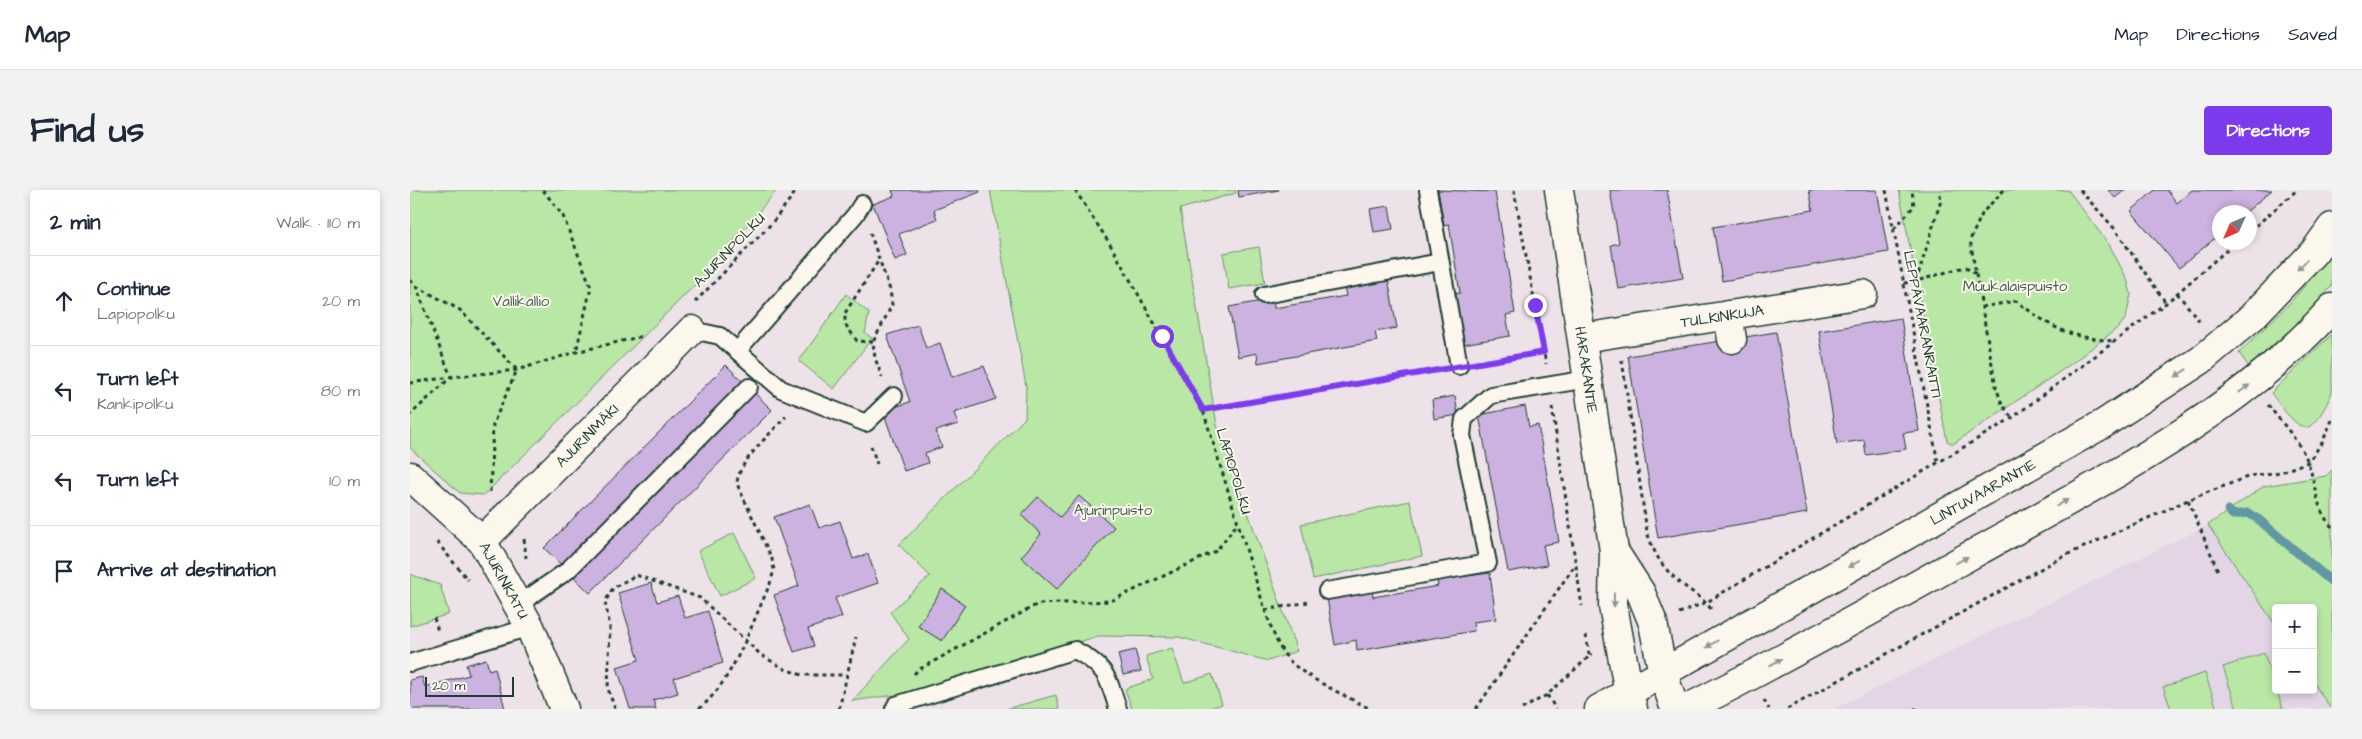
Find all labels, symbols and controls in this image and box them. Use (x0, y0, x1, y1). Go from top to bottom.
text: Map (25, 18, 70, 52)
text: Map (2114, 22, 2148, 47)
text: Directions (2176, 22, 2260, 47)
text: Saved (2288, 22, 2337, 47)
text: Find us (30, 106, 144, 155)
button: Directions (2204, 106, 2332, 155)
north arrow (2212, 205, 2257, 250)
text: 2 min (50, 208, 100, 237)
street label: AJURINPOLKU (689, 209, 770, 292)
text: Walk · 110 m (276, 212, 360, 234)
street label: LEPPÄVAARANRAITTI (1898, 249, 1947, 400)
one-way arrow (2296, 259, 2308, 271)
text: Continue (97, 276, 171, 303)
park label: Muukalaispuisto (1963, 276, 2068, 297)
icon: ahead (50, 287, 78, 315)
text: 20 m (322, 290, 360, 312)
park label: Vallikallio (493, 291, 550, 312)
route end (1524, 294, 1547, 317)
street label: TULKINKUJA (1679, 300, 1766, 334)
text: Lapiopolku (97, 303, 175, 325)
route start (1151, 325, 1174, 348)
street label: HARAKANTIE (1569, 325, 1603, 415)
text: Turn left (97, 366, 178, 393)
one-way arrow (2174, 368, 2188, 378)
icon: left (50, 377, 78, 405)
text: 80 m (321, 380, 360, 402)
one-way arrow (2237, 384, 2251, 394)
text: Kankipolku (97, 393, 173, 415)
street label: AJURINMÄKI (551, 399, 624, 472)
street label: LAPIOPOLKU (1210, 425, 1257, 517)
street label: LINTUVAARANTIE (1926, 454, 2040, 531)
icon: left (50, 467, 78, 495)
text: Turn left (97, 467, 178, 494)
text: 10 m (329, 470, 360, 492)
one-way arrow (2055, 499, 2069, 508)
park label: Ajurinpuisto (1074, 500, 1153, 521)
street label: AJURINKATU (474, 538, 533, 623)
one-way arrow (1955, 555, 1968, 564)
icon: arrive (50, 557, 78, 585)
text: Arrive at destination (97, 557, 276, 584)
one-way arrow (1847, 560, 1861, 569)
one-way arrow (1610, 592, 1618, 608)
map controls (2272, 604, 2317, 694)
button: + (2272, 604, 2317, 649)
one-way arrow (1706, 639, 1719, 648)
button: − (2272, 649, 2317, 694)
one-way arrow (1770, 658, 1783, 667)
scale bar (425, 674, 514, 697)
text: 20 m (432, 676, 465, 696)

